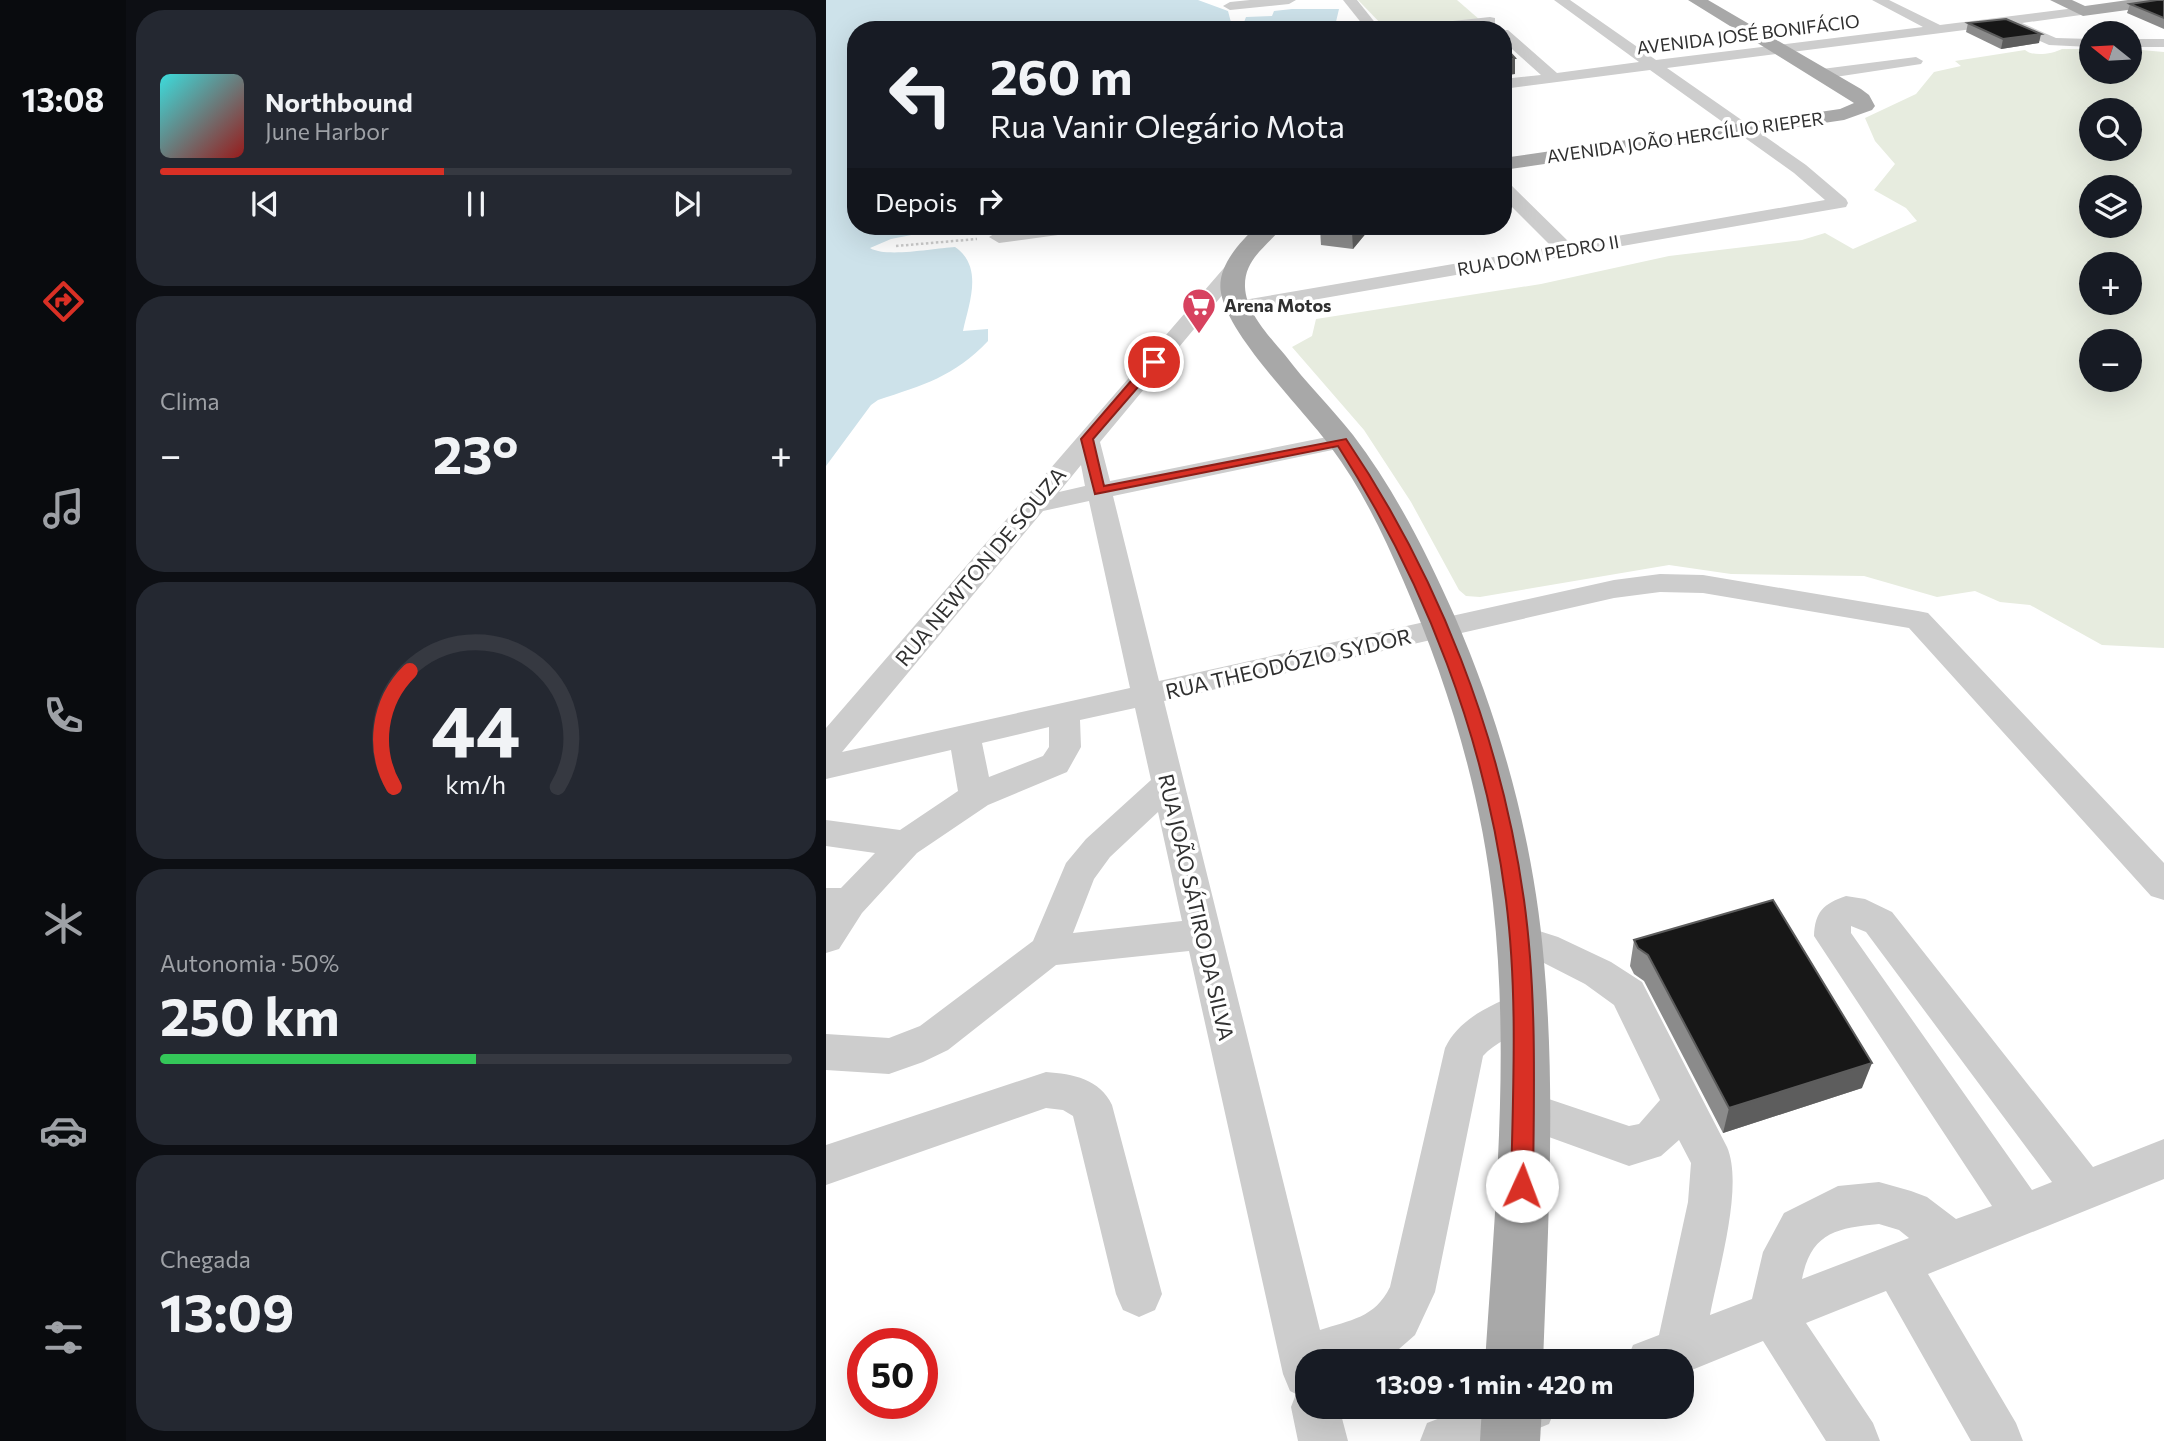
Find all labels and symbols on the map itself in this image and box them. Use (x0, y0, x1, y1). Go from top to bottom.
street label: AVENIDA JOSÉ BONIFÁCIO (1635, 9, 1861, 59)
north arrow (2079, 21, 2142, 84)
street label: AVENIDA JOÃO HERCÍLIO RIEPER (1545, 107, 1825, 167)
street label: RUA DOM PEDRO II (1455, 230, 1621, 280)
supermarket icon: Arena Motos (1180, 286, 1218, 335)
place label: Arena Motos (1224, 294, 1331, 316)
pin (1124, 332, 1184, 392)
street label: RUA NEWTON DE SOUZA (890, 462, 1070, 670)
street label: RUA THEODÓZIO SYDOR (1163, 623, 1413, 703)
street label: RUA JOÃO SÁTIRO DA SILVA (1154, 771, 1240, 1043)
position arrow (1485, 1149, 1559, 1223)
speed limit sign: 50 (847, 1328, 938, 1419)

